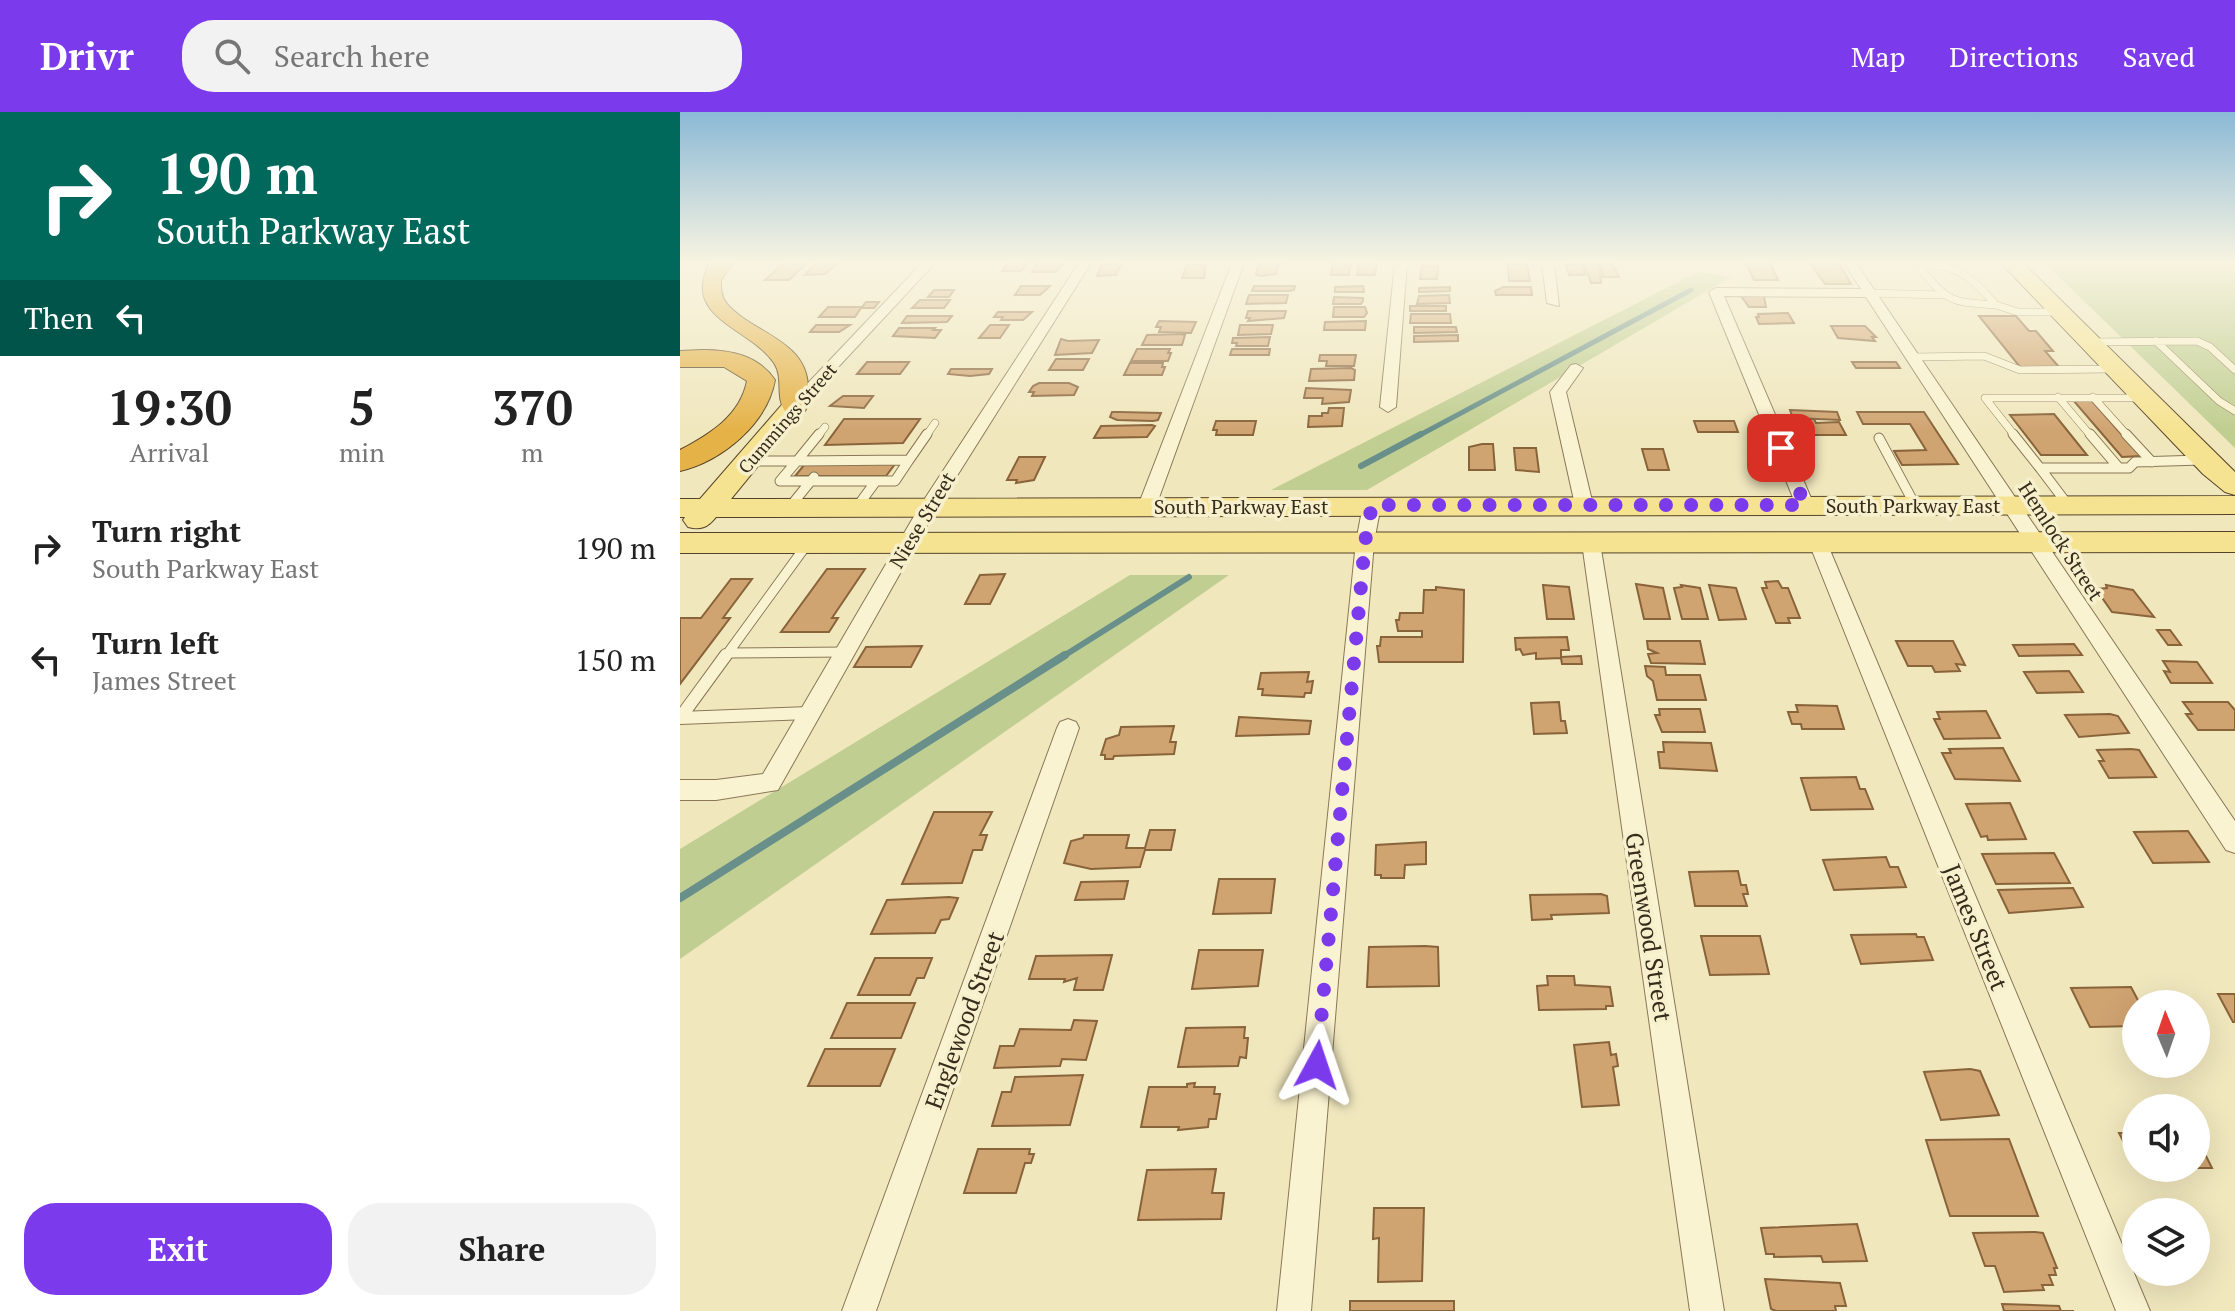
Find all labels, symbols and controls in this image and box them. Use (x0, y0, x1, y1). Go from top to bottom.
search box (182, 20, 742, 92)
text: Drivr (40, 31, 134, 81)
icon: search (210, 34, 254, 78)
text: Search here (274, 36, 430, 76)
text: Map (1851, 38, 1905, 75)
text: Directions (1949, 38, 2079, 75)
text: Saved (2123, 38, 2195, 75)
text: 190 m (156, 136, 318, 210)
icon: right (24, 144, 128, 248)
text: South Parkway East (156, 207, 470, 254)
icon: left (109, 296, 153, 340)
text: Then (24, 298, 93, 338)
street label: Cummings Street (732, 358, 842, 478)
text: 19:30 (107, 375, 232, 439)
text: 5 (348, 375, 375, 439)
text: 370 (492, 375, 573, 439)
pin (1747, 414, 1815, 482)
icon: arrive (1759, 426, 1803, 470)
text: Arrival (130, 435, 209, 469)
text: min (339, 435, 385, 469)
text: m (521, 435, 544, 469)
street label: Niese Street (883, 466, 962, 573)
street label: Hemlock Street (2012, 476, 2110, 606)
street label: South Parkway East (1826, 492, 2001, 519)
street label: South Parkway East (1154, 493, 1329, 520)
text: Turn right (92, 511, 241, 551)
icon: right (24, 526, 68, 570)
text: 190 m (575, 528, 656, 568)
text: South Parkway East (92, 551, 319, 585)
text: Turn left (92, 623, 219, 663)
icon: left (24, 638, 68, 682)
text: 150 m (575, 640, 656, 680)
text: James Street (92, 663, 236, 697)
street label: Greenwood Street (1618, 830, 1680, 1024)
street label: James Street (1936, 859, 2016, 995)
street label: Englewood Street (917, 927, 1011, 1113)
north arrow (2122, 990, 2210, 1078)
map controls (2122, 990, 2210, 1286)
position arrow (1275, 1023, 1359, 1107)
button: sound (2122, 1094, 2210, 1182)
button: layers (2122, 1198, 2210, 1286)
button: Exit (24, 1203, 332, 1295)
button: Share (348, 1203, 656, 1295)

